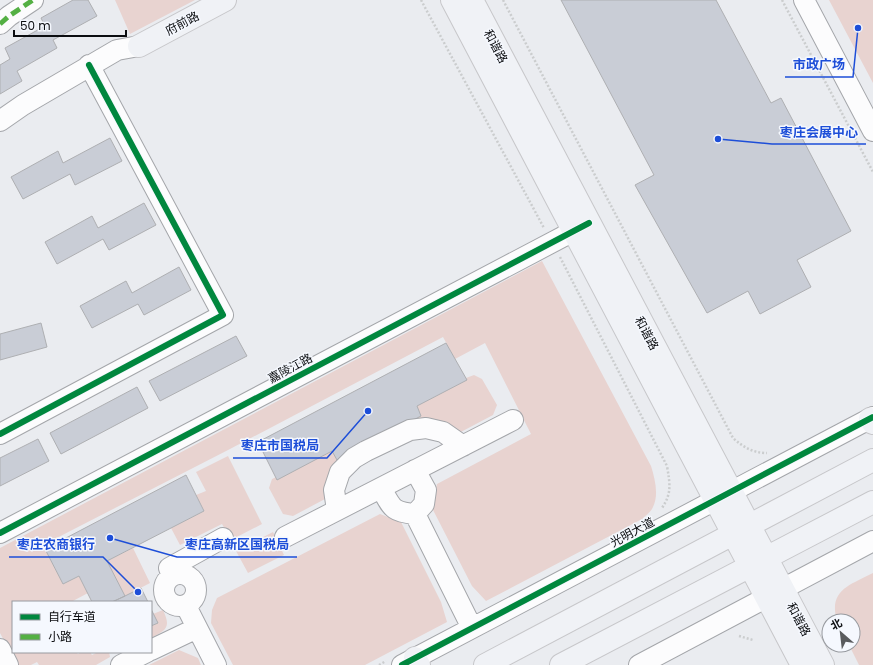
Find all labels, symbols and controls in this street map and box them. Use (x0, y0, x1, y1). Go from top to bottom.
street label: 府前路 (162, 7, 202, 39)
scale bar (14, 12, 126, 38)
text: 50 m (20, 17, 51, 34)
street label: 和谐路 (480, 26, 512, 66)
callout: 市政广场 (785, 52, 853, 77)
text: 市政广场 (793, 55, 845, 74)
callout: 枣庄会展中心 (772, 119, 866, 144)
text: 枣庄会展中心 (780, 123, 858, 142)
street label: 和谐路 (631, 313, 663, 353)
street label: 嘉陵江路 (265, 349, 315, 387)
callout: 枣庄市国税局 (233, 433, 327, 458)
text: 枣庄市国税局 (241, 436, 319, 455)
street label: 光明大道 (607, 513, 657, 551)
callout: 枣庄农商银行 (9, 532, 103, 557)
callout: 枣庄高新区国税局 (177, 532, 297, 557)
text: 枣庄农商银行 (17, 535, 95, 554)
text: 枣庄高新区国税局 (185, 535, 289, 554)
street label: 和谐路 (783, 599, 815, 639)
legend (12, 601, 152, 653)
text: 自行车道 (48, 608, 96, 625)
north arrow (821, 613, 861, 653)
text: 北 (828, 615, 845, 634)
text: 小路 (48, 628, 72, 645)

